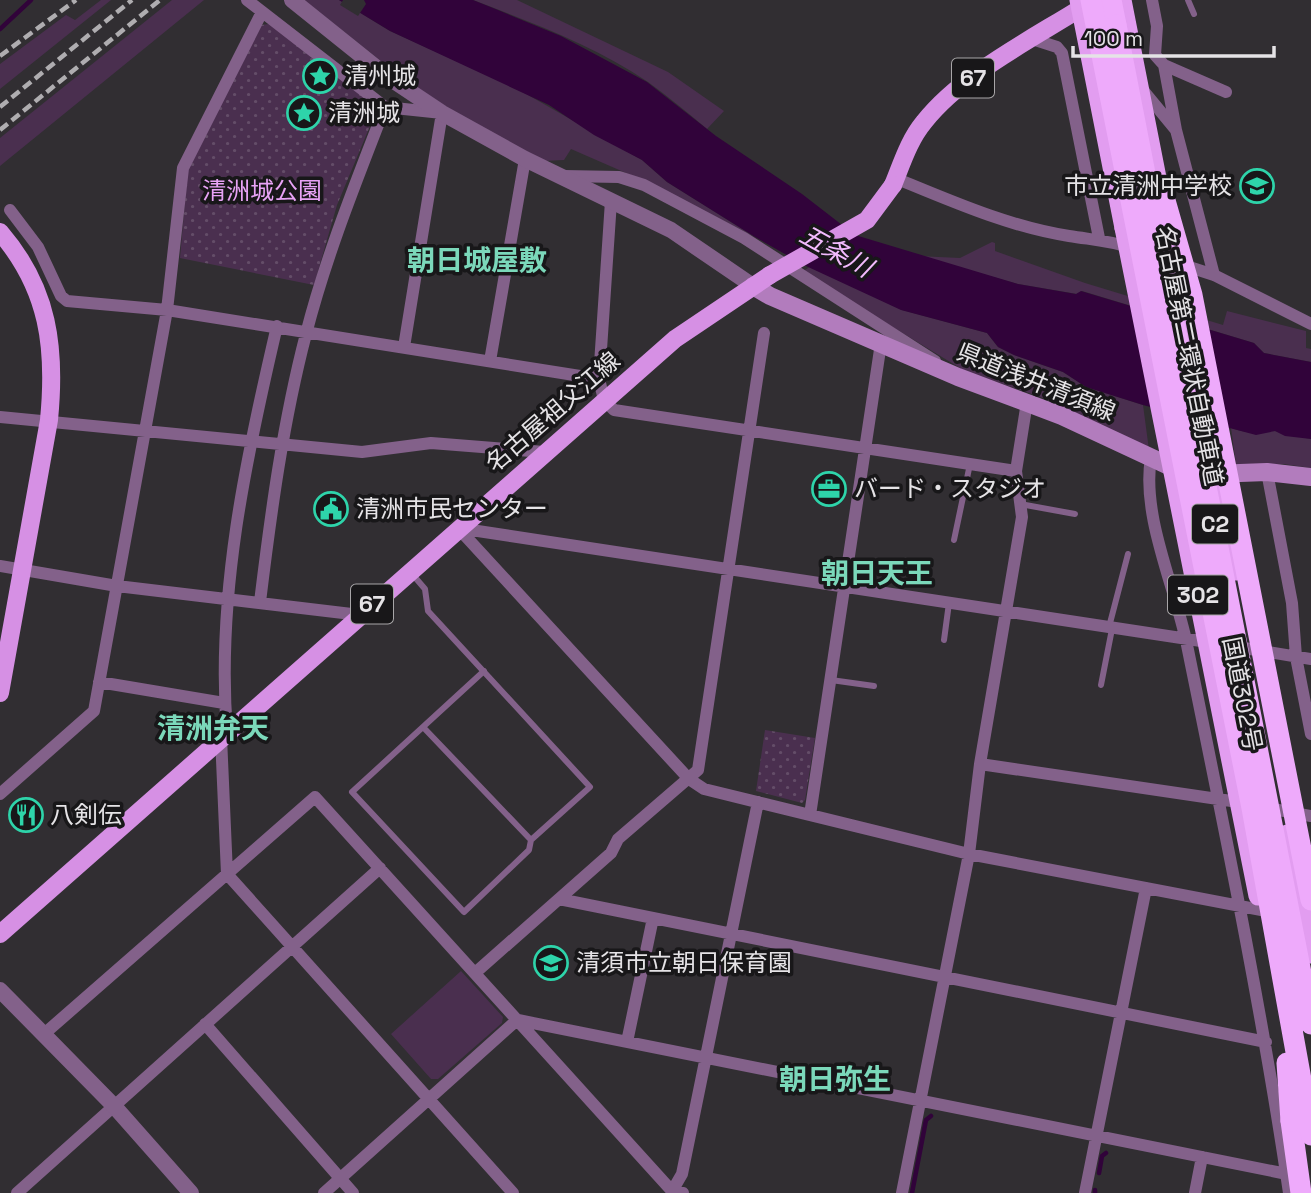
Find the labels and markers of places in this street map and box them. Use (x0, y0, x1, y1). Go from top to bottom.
place icon: 清州城 (301, 57, 339, 95)
place label: 清州城 (344, 60, 416, 91)
place icon: 清洲城 (285, 94, 323, 132)
place label: 清洲城 (328, 97, 400, 128)
school or university icon: 市立清洲中学校 (1238, 167, 1276, 205)
place label: 市立清洲中学校 (1064, 170, 1232, 201)
office icon: バード・スタジオ (810, 470, 848, 508)
place label: バード・スタジオ (854, 473, 1046, 504)
public building icon: 清洲市民センター (312, 490, 350, 528)
place label: 清洲市民センター (356, 493, 548, 524)
restaurant icon: 八剣伝 (7, 796, 45, 834)
place label: 八剣伝 (50, 799, 122, 830)
school or university icon: 清須市立朝日保育園 (532, 944, 570, 982)
place label: 清須市立朝日保育園 (576, 947, 792, 978)

